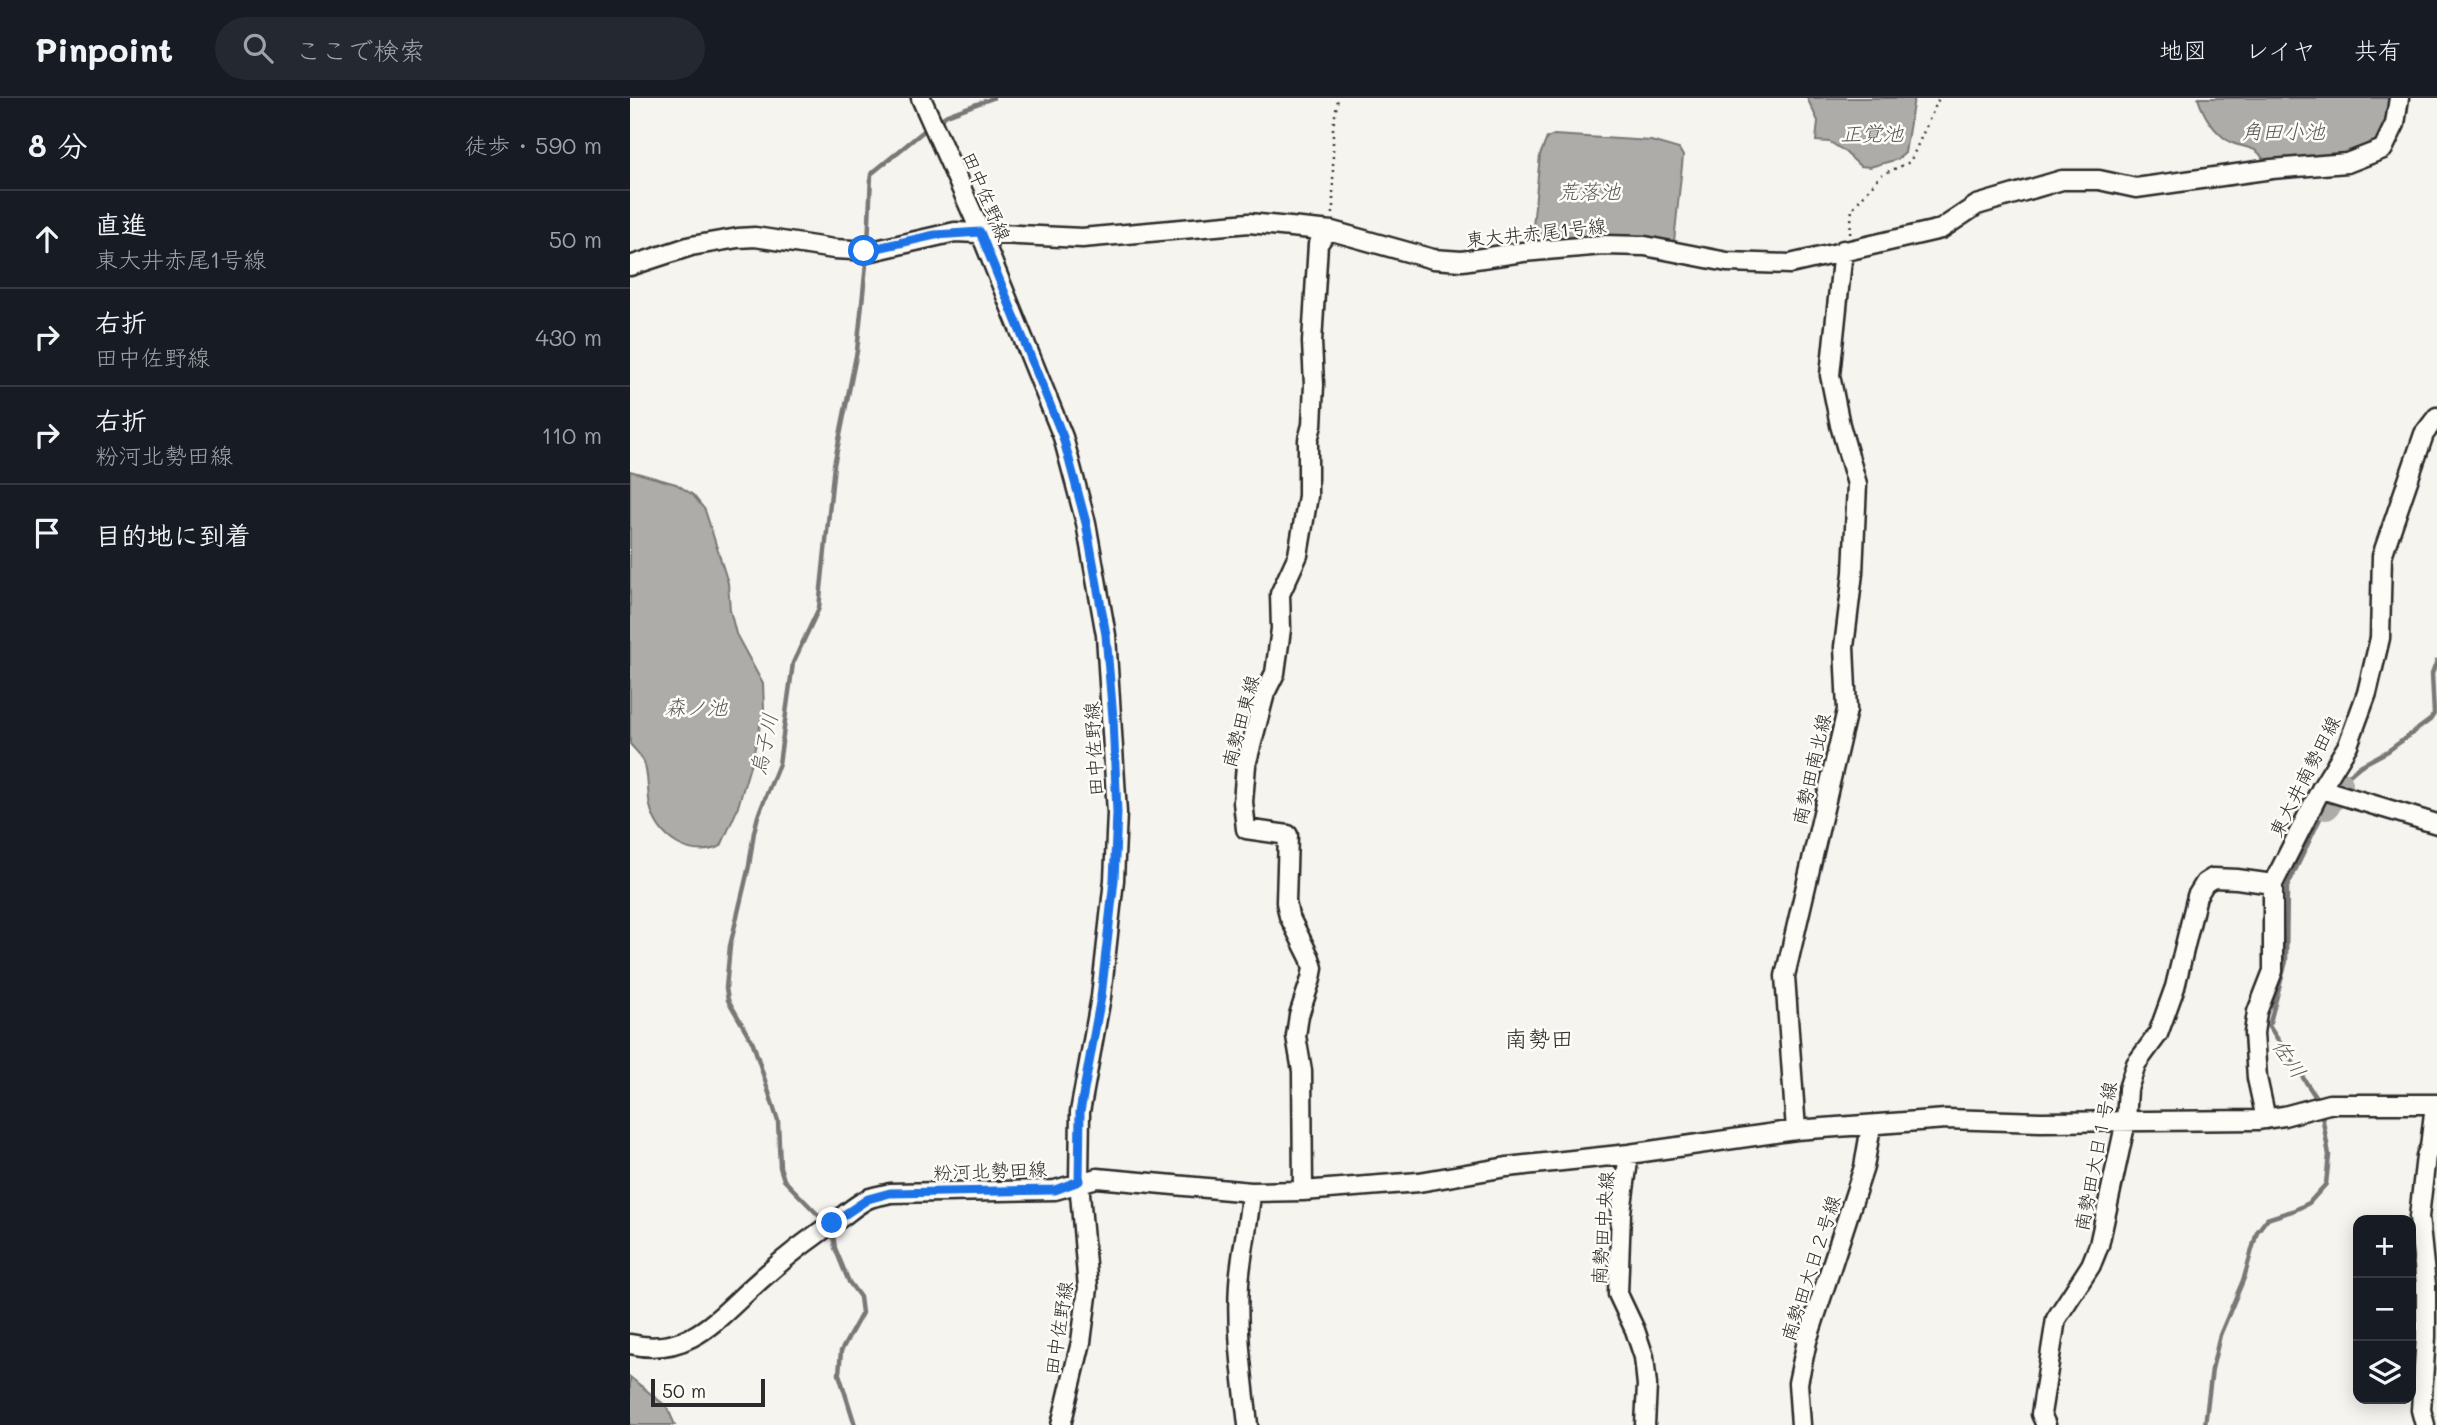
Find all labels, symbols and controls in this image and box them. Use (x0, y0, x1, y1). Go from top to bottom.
search box (215, 17, 705, 80)
text: Pinpoint (35, 27, 173, 70)
icon: search (239, 29, 277, 67)
text: ここで検索 (295, 33, 425, 67)
text: 地図 (2159, 34, 2207, 65)
text: レイヤ (2245, 34, 2316, 65)
text: 共有 (2354, 34, 2402, 65)
water label: 角田小池 (2241, 117, 2326, 144)
water label: 正覚池 (1841, 119, 1904, 146)
text: 8 分 (28, 125, 87, 165)
text: 徒歩 · 590 m (464, 130, 602, 160)
street label: 田中佐野線 (957, 147, 1017, 245)
water label: 荒落池 (1558, 177, 1621, 204)
text: 直進 (95, 207, 147, 241)
street label: 東大井赤尾1号線 (1464, 212, 1608, 252)
icon: ahead (28, 220, 66, 258)
text: 50 m (549, 224, 602, 254)
route start (848, 235, 879, 266)
text: 東大井赤尾1号線 (95, 244, 266, 274)
text: 右折 (95, 305, 147, 339)
icon: right (28, 318, 66, 356)
text: 430 m (535, 322, 602, 352)
text: 田中佐野線 (95, 342, 210, 372)
text: 右折 (95, 403, 147, 437)
icon: right (28, 416, 66, 454)
text: 110 m (542, 420, 602, 450)
text: 粉河北勢田線 (95, 440, 233, 470)
icon: arrive (28, 514, 66, 552)
text: 目的地に到着 (95, 518, 251, 552)
street label: 南勢田東線 (1216, 672, 1264, 770)
water label: 森ノ池 (665, 693, 728, 720)
street label: 田中佐野線 (1078, 701, 1108, 797)
water label: 烏子川 (743, 710, 783, 778)
street label: 南勢田南北線 (1786, 711, 1836, 827)
street label: 東大井南勢田線 (2263, 711, 2345, 841)
district label: 南勢田 (1505, 1023, 1574, 1053)
water label: 佐川 (2267, 1033, 2313, 1083)
street label: 南勢田大日１号線 (2068, 1079, 2122, 1233)
street label: 粉河北勢田線 (933, 1156, 1047, 1184)
street label: 南勢田中央線 (1586, 1170, 1618, 1286)
street label: 南勢田大日２号線 (1775, 1192, 1845, 1344)
route end (816, 1207, 847, 1238)
map controls (2353, 1215, 2416, 1404)
button: + (2353, 1215, 2416, 1278)
button: − (2353, 1278, 2416, 1341)
street label: 田中佐野線 (1038, 1279, 1078, 1377)
button: layers (2353, 1341, 2416, 1404)
scale bar (651, 1376, 765, 1408)
text: 50 m (662, 1378, 706, 1403)

